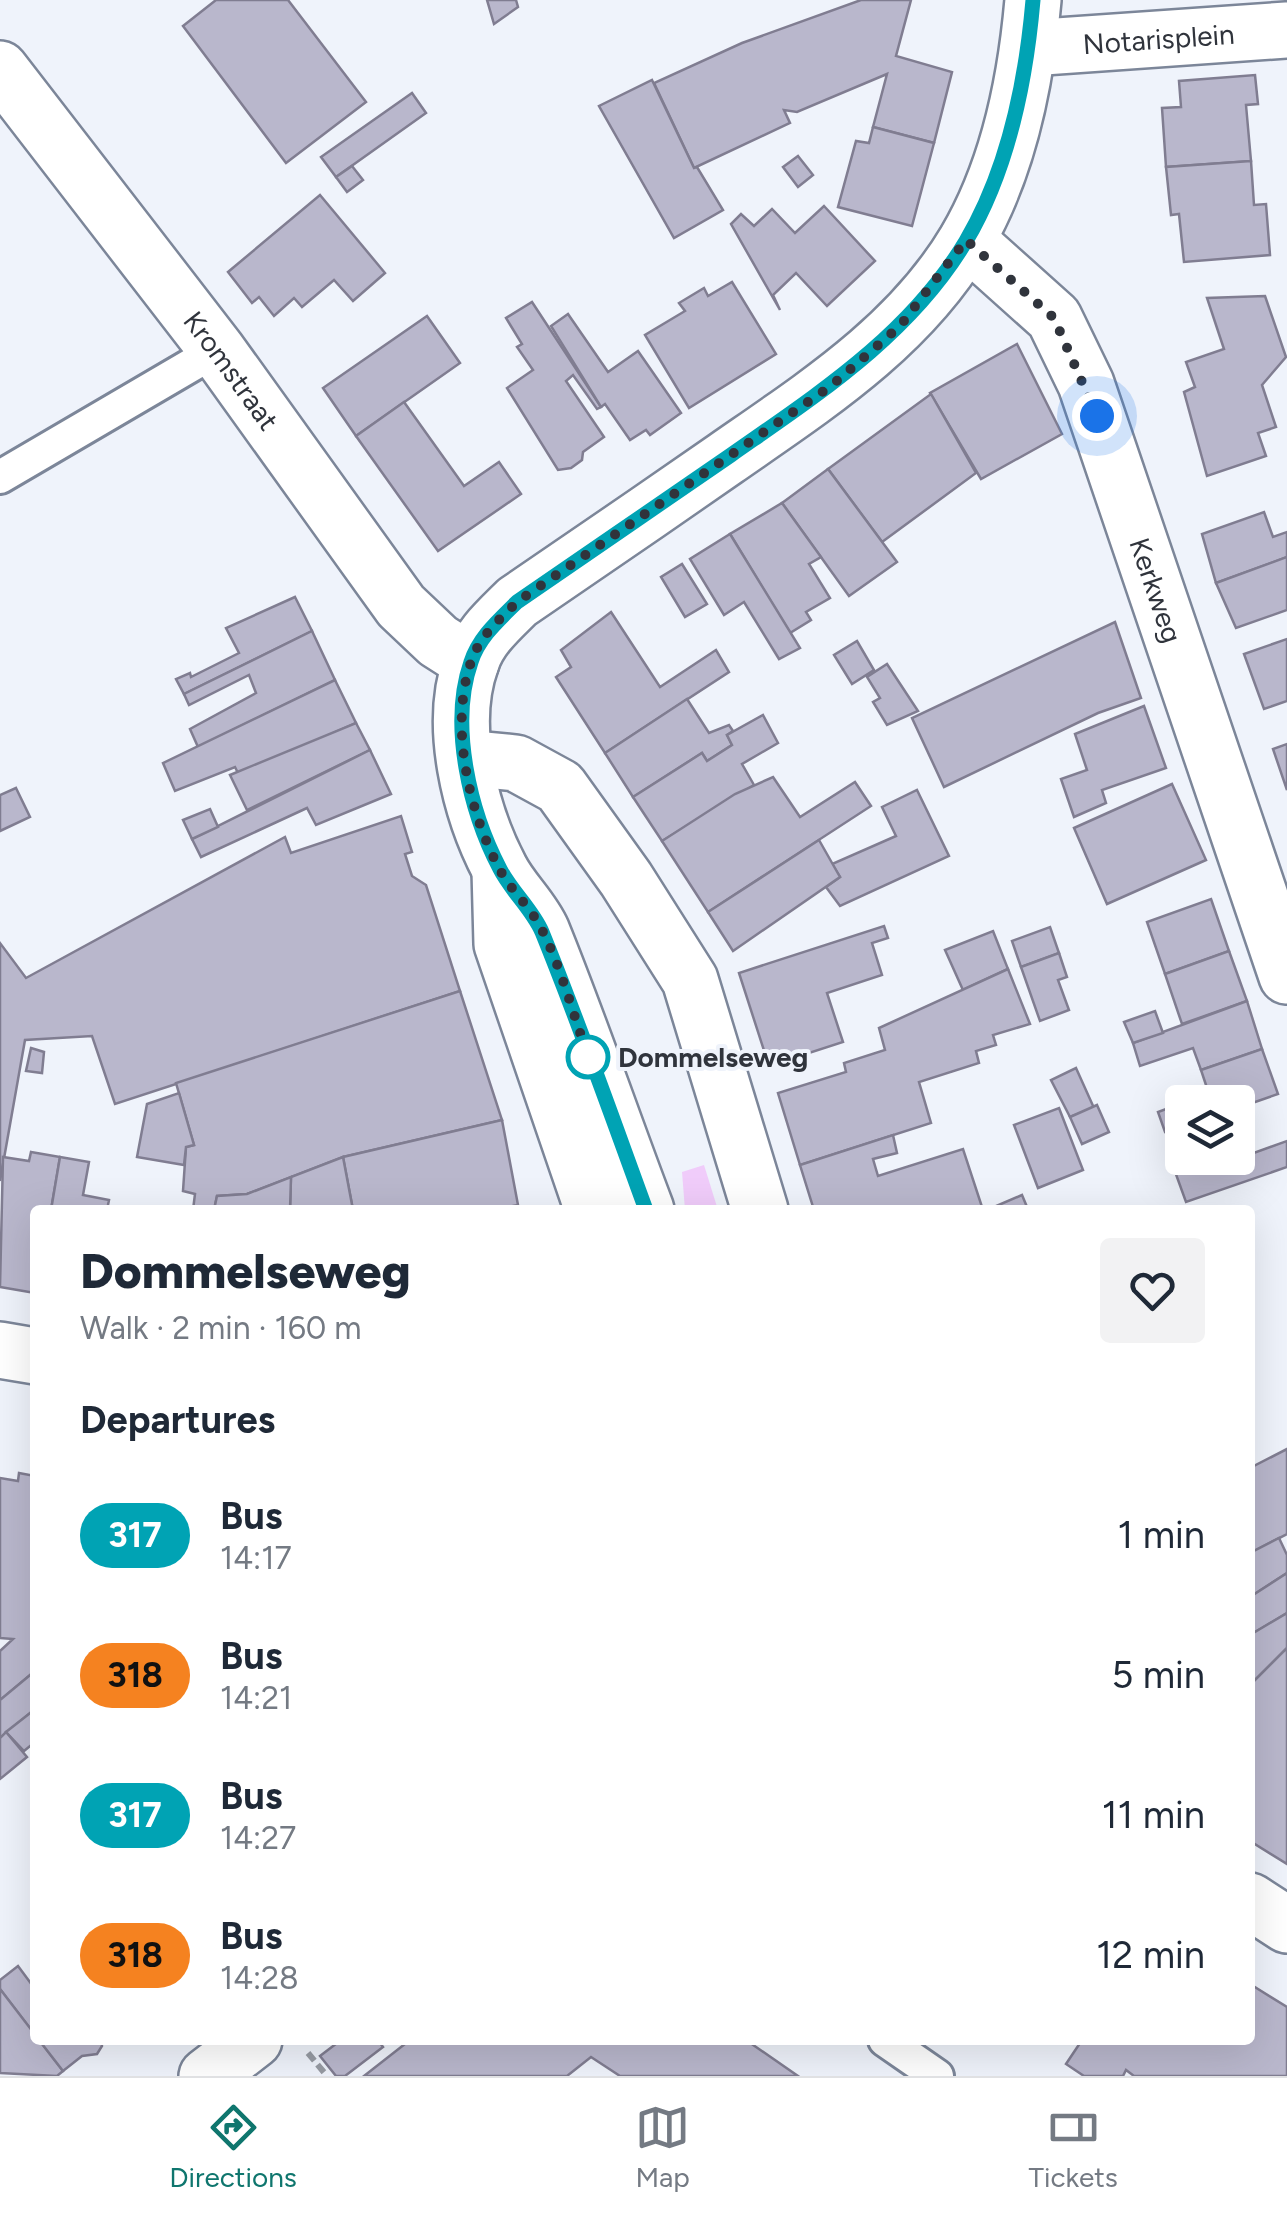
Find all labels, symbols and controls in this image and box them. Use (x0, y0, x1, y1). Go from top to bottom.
street label: Notarisplein (1082, 17, 1236, 61)
street label: Kromstraat (176, 304, 286, 437)
your location (1072, 391, 1122, 441)
street label: Kerkweg (1122, 533, 1190, 647)
marker: Dommelseweg (567, 1036, 609, 1078)
place label: Dommelseweg (618, 1040, 808, 1074)
map controls (1165, 1085, 1255, 1175)
button: layers (1165, 1085, 1255, 1175)
button: heart (1100, 1238, 1205, 1343)
text: Dommelseweg (80, 1242, 411, 1300)
text: Walk · 2 min · 160 m (80, 1309, 361, 1347)
text: Departures (80, 1397, 275, 1443)
text: Bus (220, 1493, 283, 1539)
text: 1 min (1118, 1512, 1205, 1558)
text: 317 (108, 1514, 162, 1556)
text: 14:17 (220, 1539, 292, 1577)
text: Bus (220, 1633, 283, 1679)
text: 5 min (1111, 1652, 1205, 1698)
text: 318 (107, 1654, 163, 1696)
text: 14:21 (220, 1679, 292, 1717)
text: Bus (220, 1773, 283, 1819)
text: 11 min (1102, 1792, 1205, 1838)
text: 317 (108, 1794, 162, 1836)
text: 14:27 (220, 1819, 296, 1857)
text: Bus (220, 1913, 283, 1959)
text: 12 min (1096, 1932, 1205, 1978)
text: 318 (107, 1934, 163, 1976)
text: 14:28 (220, 1959, 299, 1997)
tab: Directions (169, 2100, 297, 2194)
tab: Map (635, 2100, 690, 2194)
tab: Tickets (1029, 2100, 1118, 2194)

